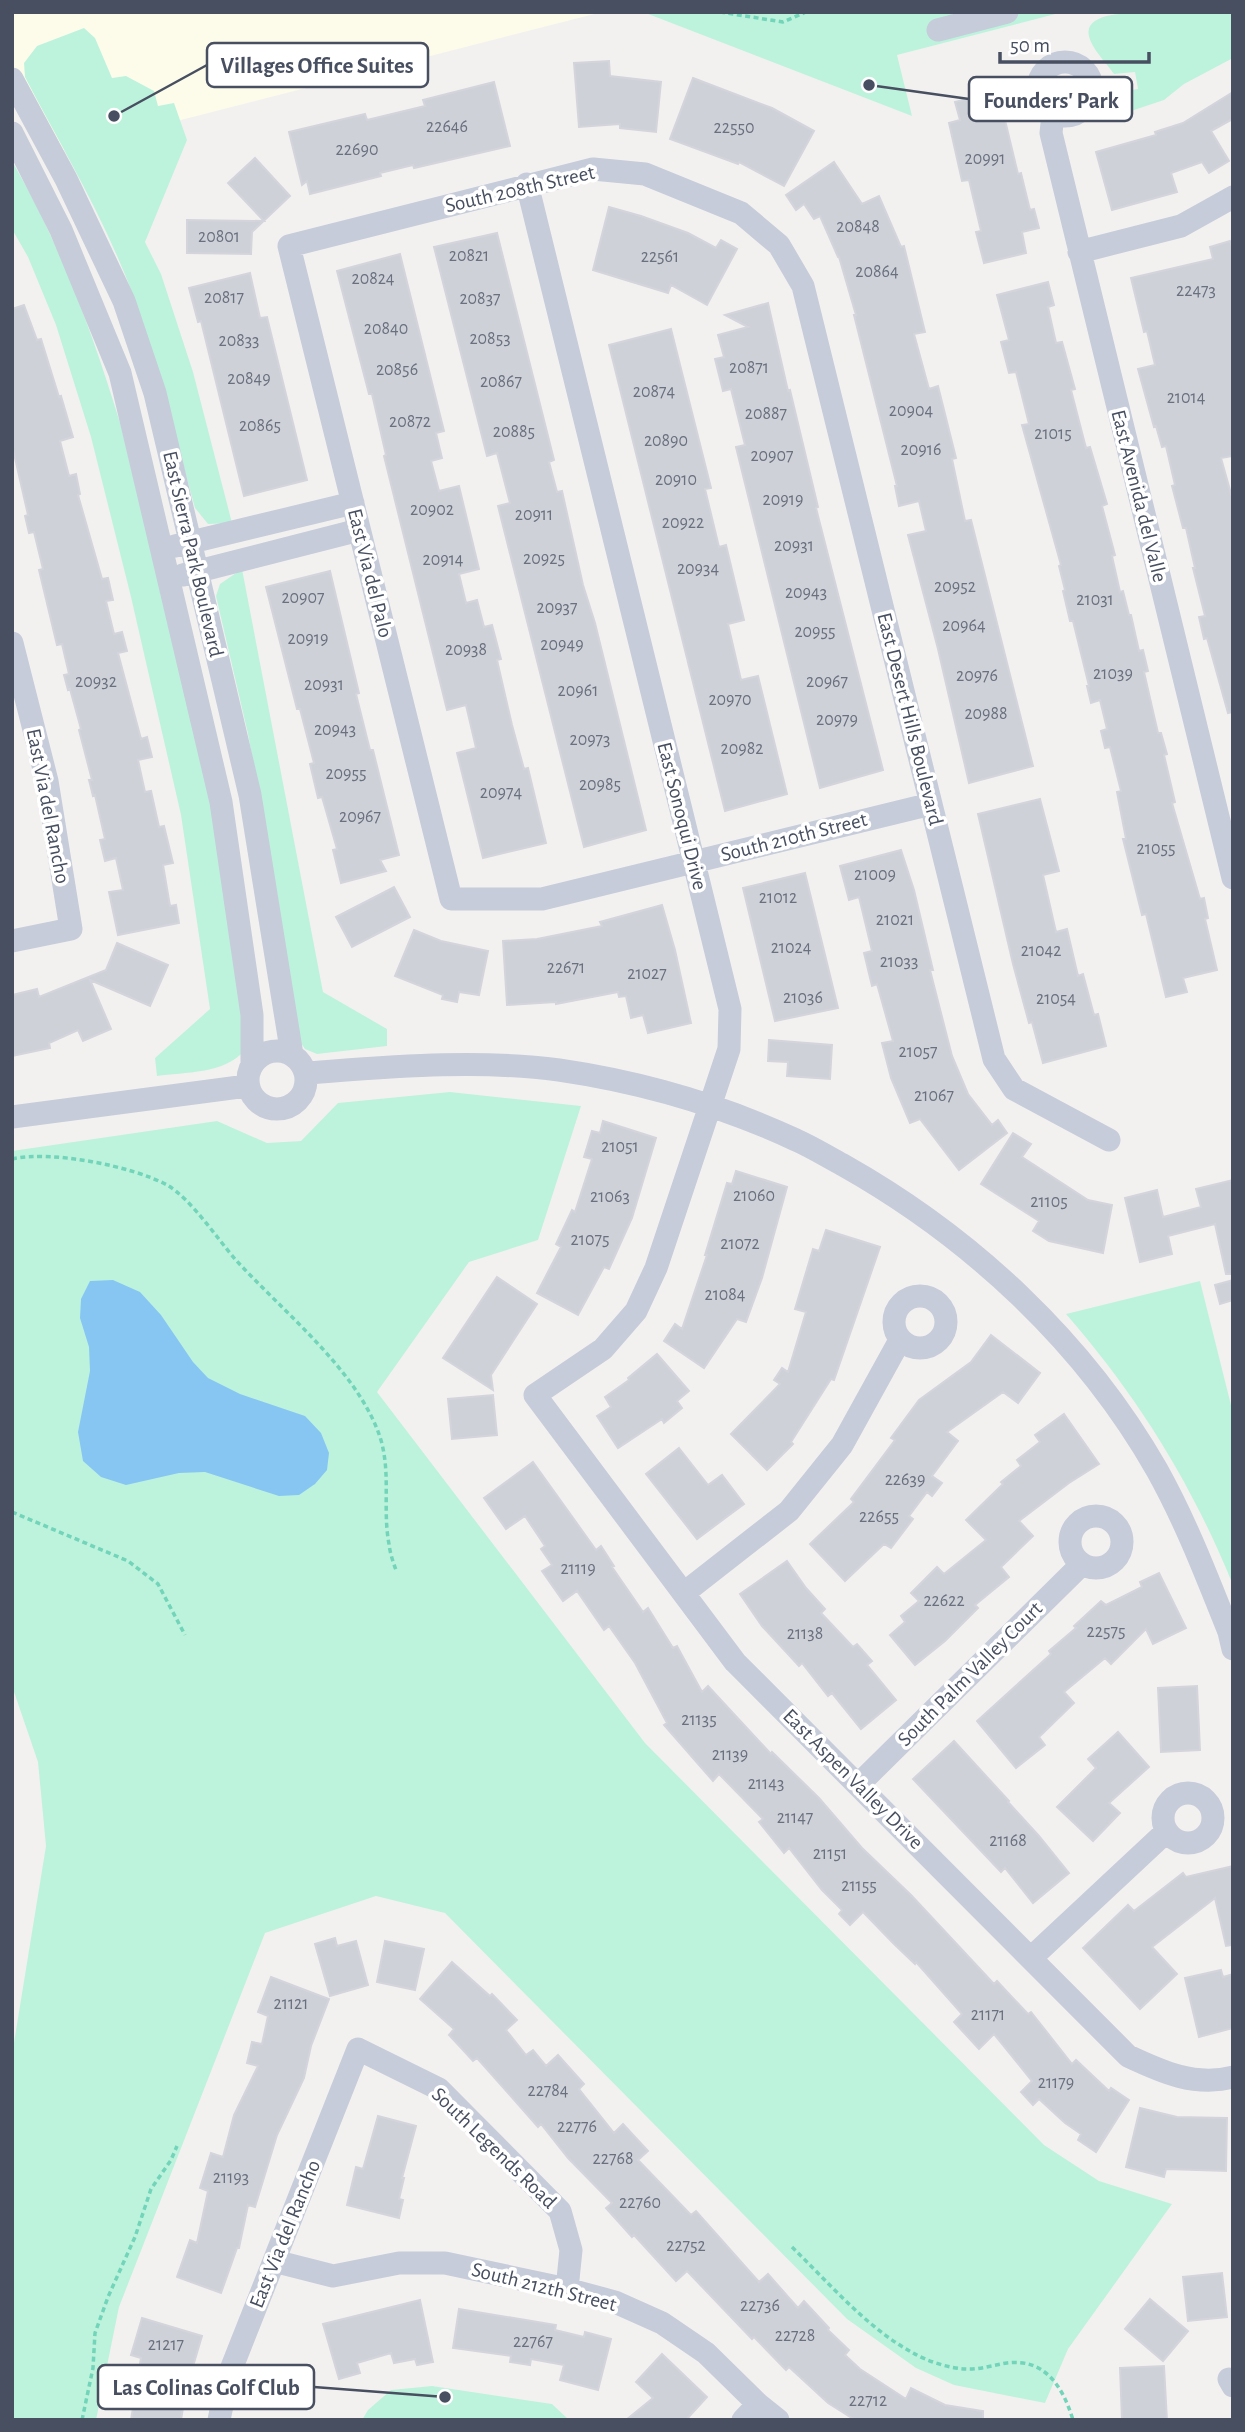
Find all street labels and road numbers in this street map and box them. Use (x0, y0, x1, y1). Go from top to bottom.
street label: South 208th Street (443, 162, 597, 216)
street label: East Avenida del Valle (1107, 408, 1171, 584)
street label: East Sierra Park Boulevard (159, 449, 227, 659)
street label: East Via del Palo (344, 506, 396, 640)
street label: East Desert Hills Boulevard (873, 610, 947, 828)
street label: East Via del Rancho (23, 727, 73, 885)
street label: East Sonoqui Drive (653, 740, 711, 892)
street label: South 210th Street (719, 809, 870, 865)
street label: South Palm Valley Court (894, 1597, 1047, 1750)
street label: East Aspen Valley Drive (779, 1705, 927, 1853)
street label: South Legends Road (428, 2083, 560, 2213)
street label: East Via del Rancho (246, 2157, 324, 2311)
street label: South 212th Street (469, 2259, 619, 2315)

